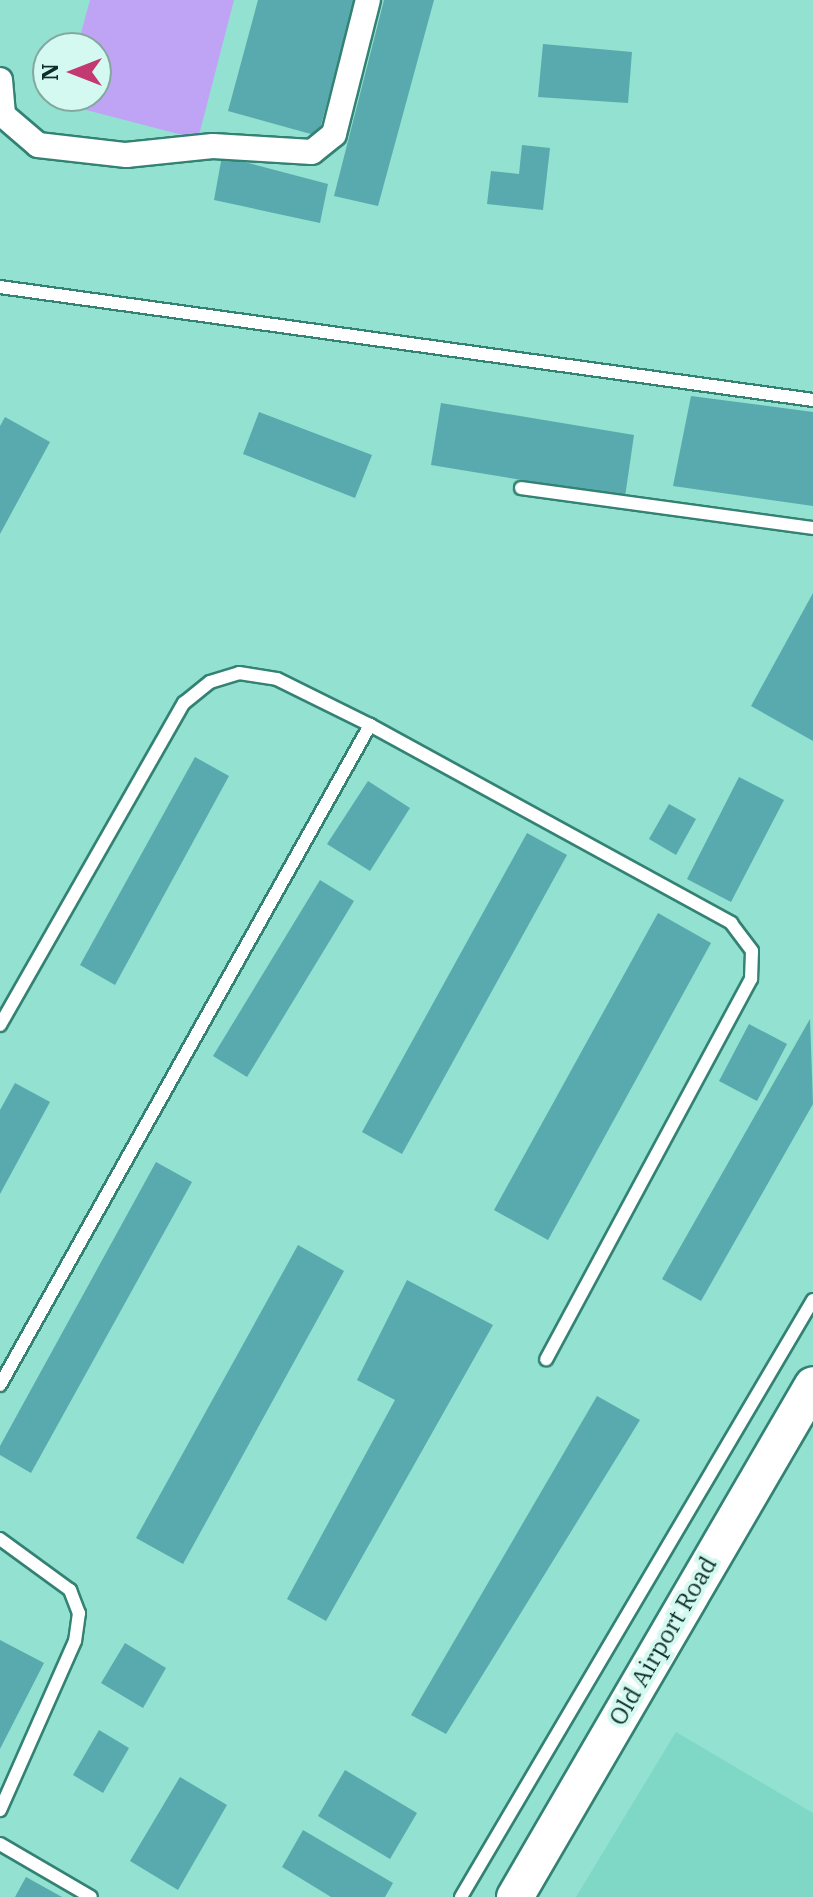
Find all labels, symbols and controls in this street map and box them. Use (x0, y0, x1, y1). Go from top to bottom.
north arrow (32, 32, 112, 112)
text: N (35, 63, 64, 81)
street label: Old Airport Road (603, 1552, 723, 1730)

